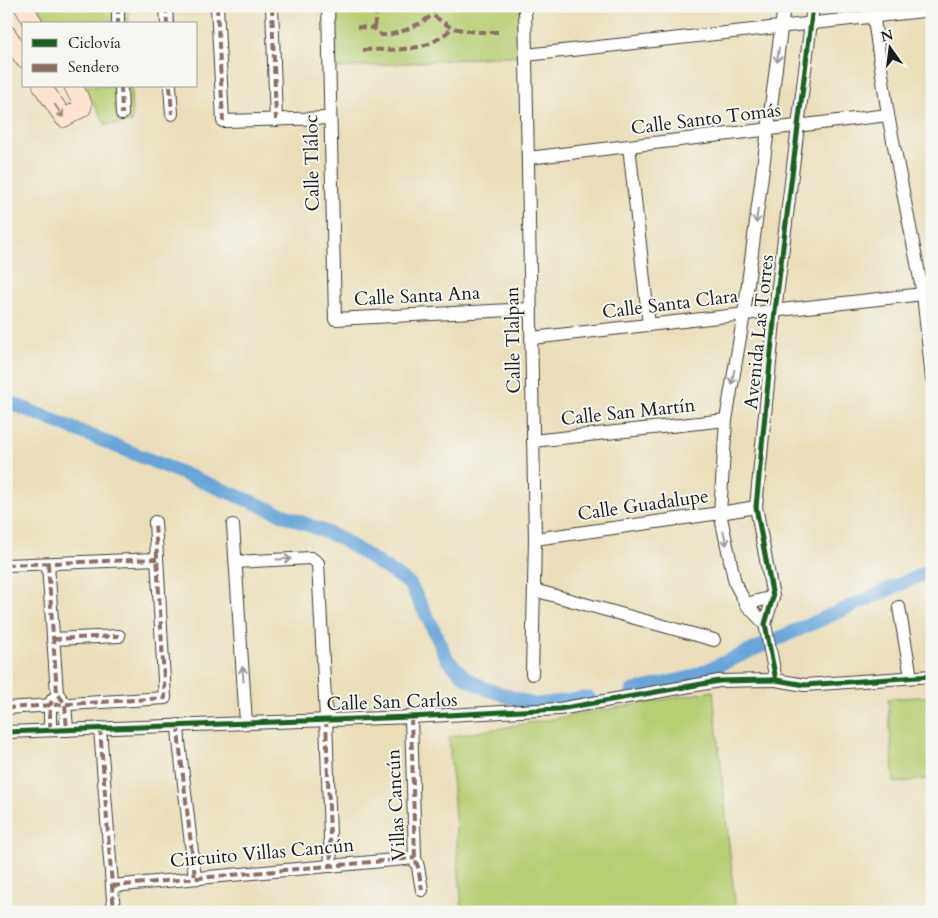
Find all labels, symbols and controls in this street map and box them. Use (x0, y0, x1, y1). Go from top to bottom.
legend (22, 22, 198, 88)
north arrow (866, 22, 916, 72)
text: N (879, 25, 895, 47)
text: Ciclovía (68, 33, 121, 53)
one-way arrow (773, 46, 783, 62)
text: Sendero (68, 57, 119, 77)
street label: Calle Santo Tomás (630, 97, 782, 141)
one-way arrow (54, 103, 64, 117)
street label: Calle Tláloc (298, 114, 326, 212)
one-way arrow (752, 207, 762, 223)
street label: Avenida Las Torres (738, 253, 780, 411)
street label: Calle Santa Ana (353, 280, 481, 312)
street label: Calle Santa Clara (601, 283, 739, 325)
street label: Calle Tlalpan (499, 286, 527, 394)
one-way arrow (728, 368, 738, 384)
street label: Calle San Martín (560, 392, 697, 432)
street label: Calle Guadalupe (576, 483, 710, 527)
one-way arrow (721, 529, 730, 545)
one-way arrow (276, 555, 292, 564)
one-way arrow (238, 666, 247, 682)
street label: Calle San Carlos (326, 687, 458, 717)
street label: Villas Cancún (380, 748, 412, 862)
street label: Circuito Villas Cancún (169, 832, 355, 874)

